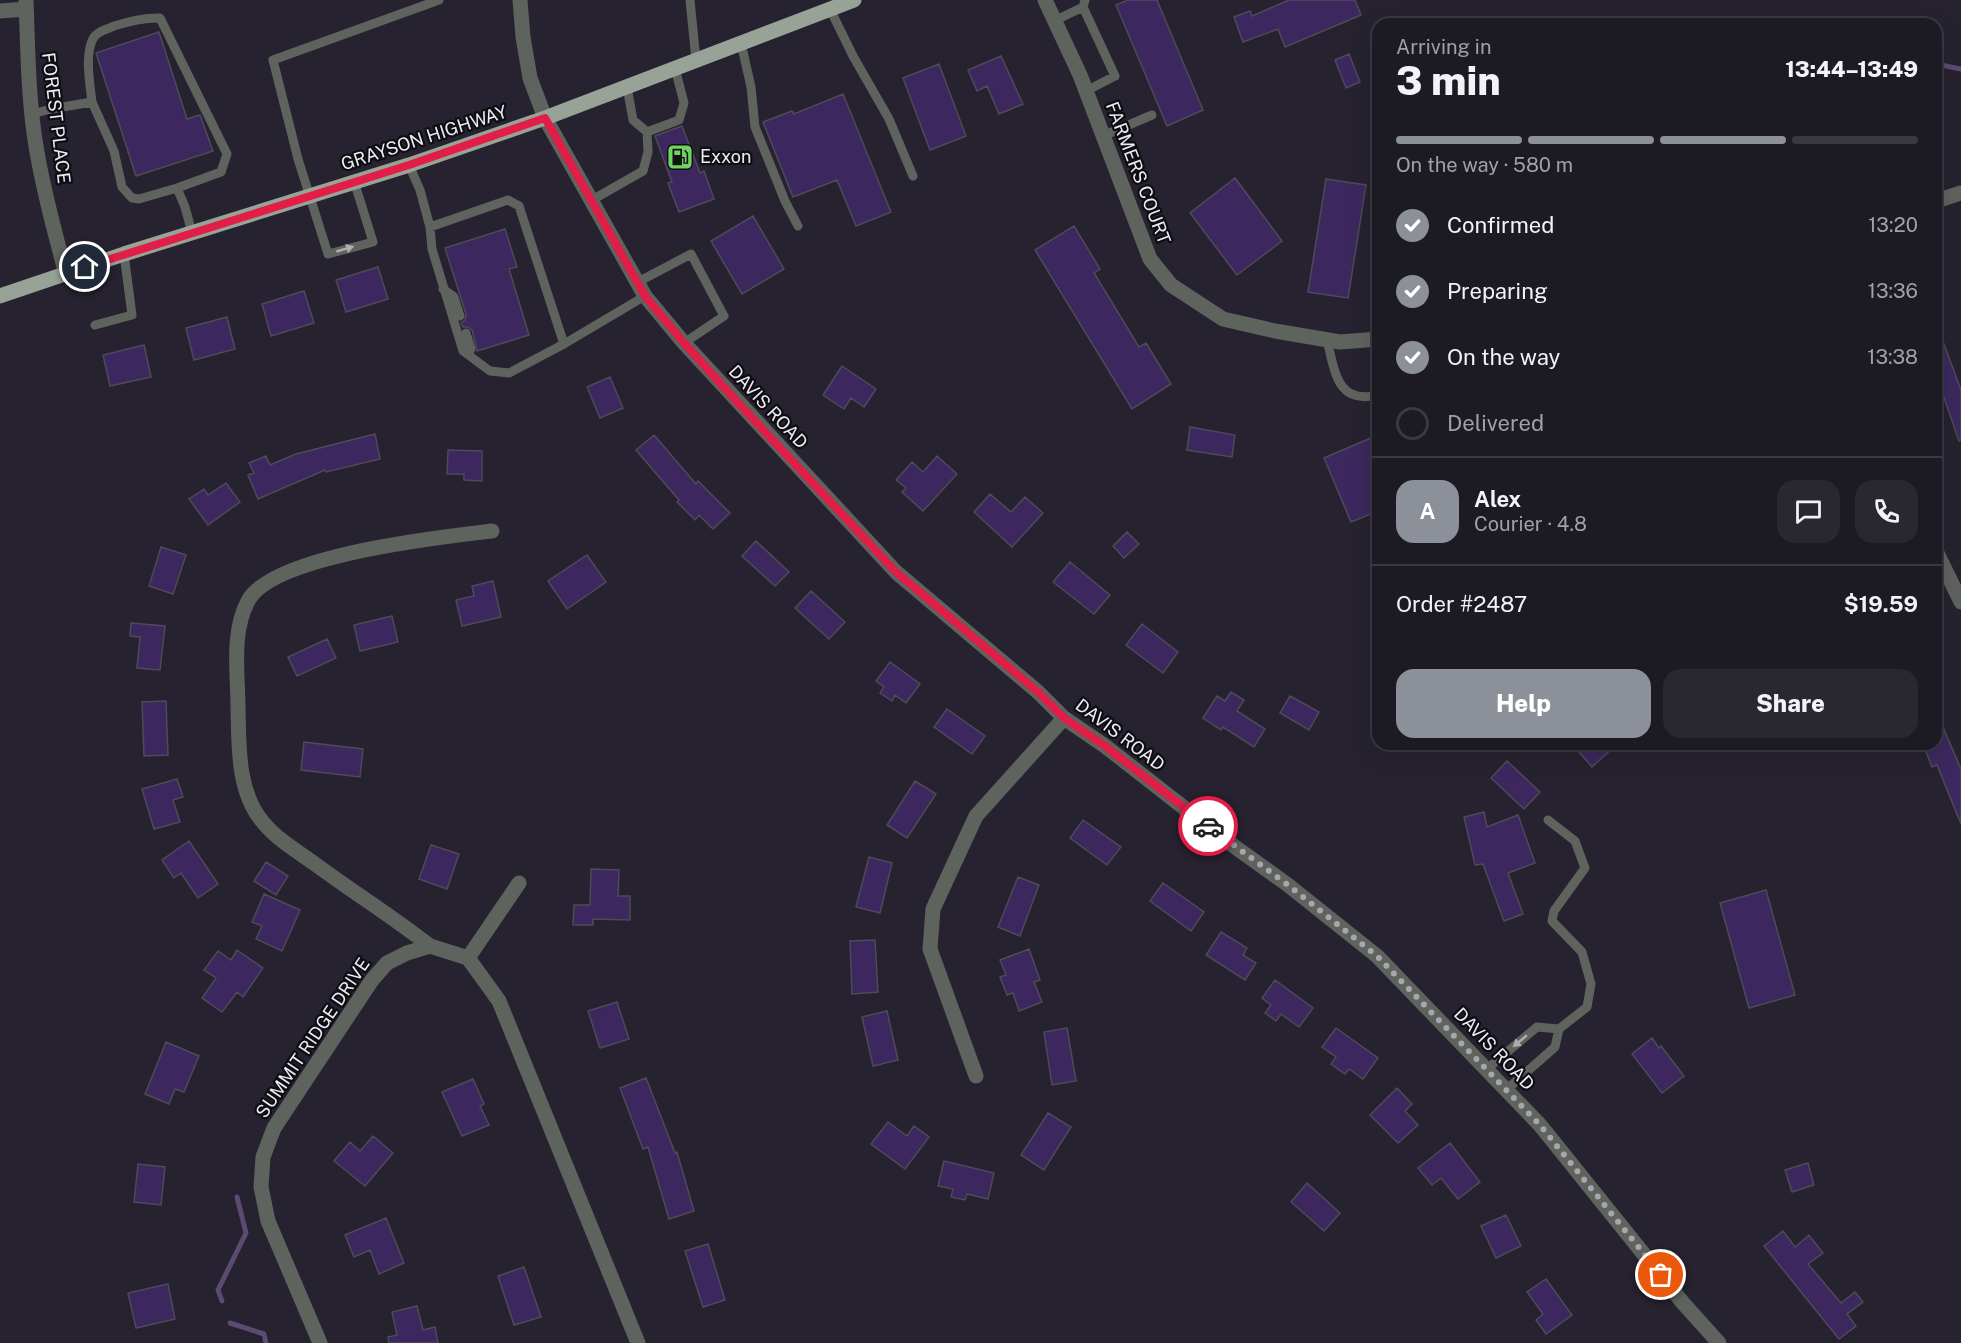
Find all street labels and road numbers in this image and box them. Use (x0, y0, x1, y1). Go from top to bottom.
street label: FOREST PLACE (38, 51, 75, 185)
street label: FARMERS COURT (1102, 99, 1175, 247)
street label: GRAYSON HIGHWAY (338, 101, 510, 174)
street label: DAVIS ROAD (724, 361, 812, 453)
street label: DAVIS ROAD (1072, 694, 1169, 775)
street label: SUMMIT RIDGE DRIVE (251, 954, 374, 1122)
street label: DAVIS ROAD (1450, 1003, 1539, 1094)

